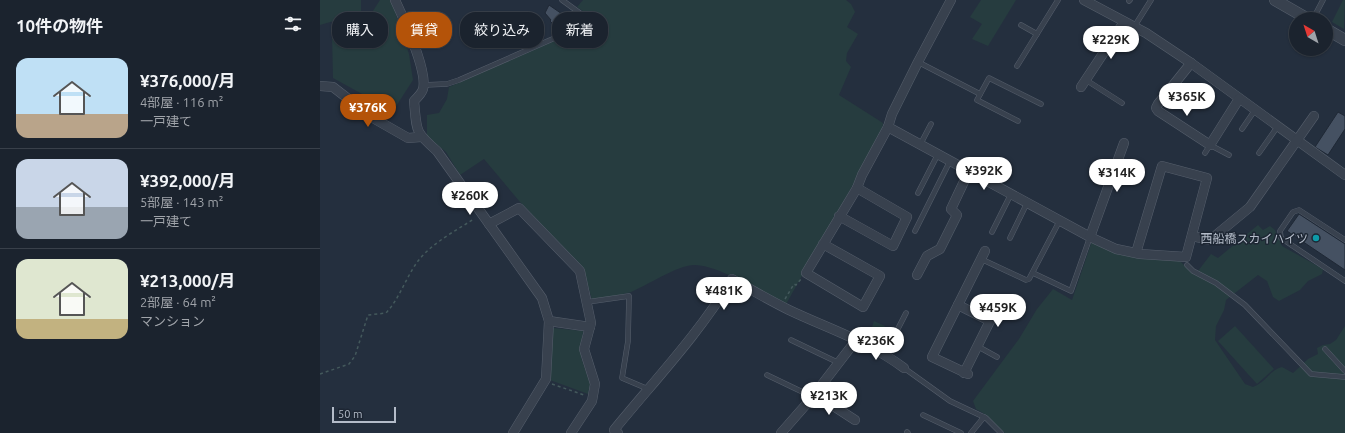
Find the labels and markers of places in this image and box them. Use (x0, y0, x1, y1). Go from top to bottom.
pin: ¥229K (1083, 26, 1139, 60)
pin: ¥365K (1159, 83, 1215, 117)
pin: ¥376K (340, 94, 396, 128)
pin: ¥392K (956, 157, 1012, 191)
pin: ¥314K (1089, 159, 1145, 193)
pin: ¥260K (442, 182, 498, 216)
place label: 西船橋スカイハイツ (1200, 232, 1308, 245)
marker: 西船橋スカイハイツ (1311, 233, 1321, 243)
pin: ¥481K (696, 277, 752, 311)
pin: ¥459K (970, 294, 1026, 328)
pin: ¥236K (848, 327, 904, 361)
pin: ¥213K (801, 382, 857, 416)

